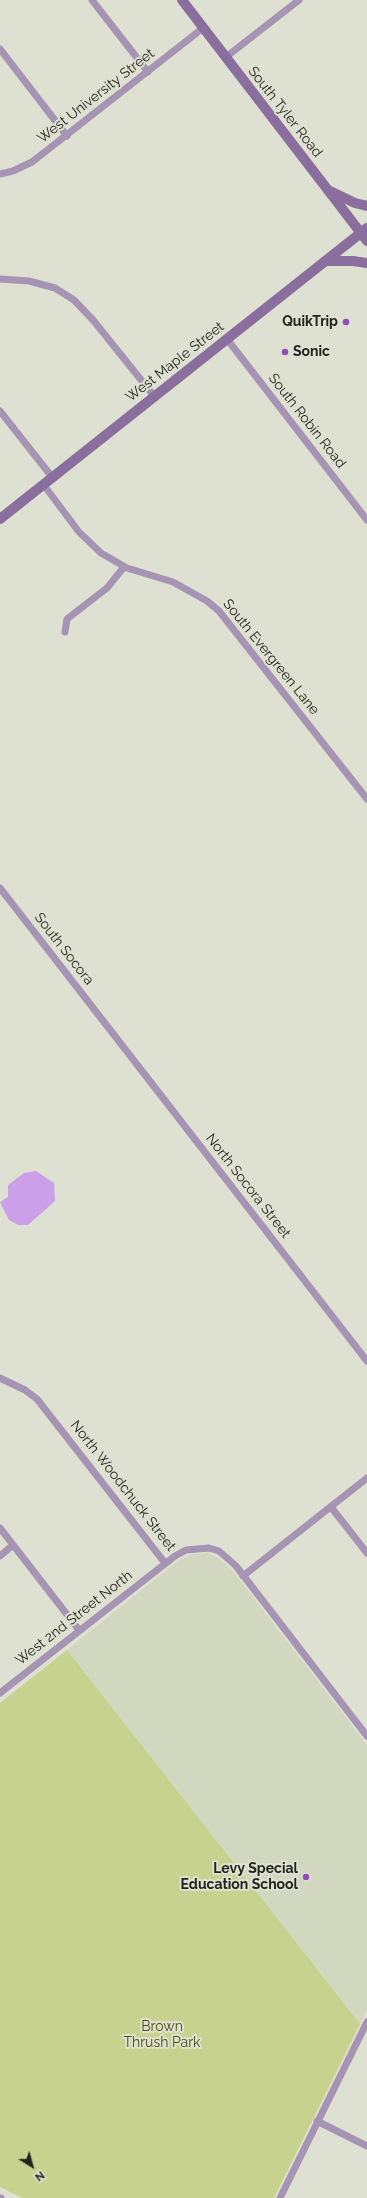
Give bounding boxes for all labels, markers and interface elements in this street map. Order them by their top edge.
street label: West University Street [34,45,158,147]
street label: South Tyler Road [244,63,326,161]
place label: QuikTrip [282,314,338,330]
marker: QuikTrip [341,317,351,327]
street label: West Maple Street [123,318,227,406]
place label: Sonic [293,344,330,360]
marker: Sonic [280,347,290,357]
street label: South Robin Road [265,370,349,472]
street label: South Evergreen Lane [219,596,323,718]
street label: South Socora [31,910,97,988]
street label: North Socora Street [202,1130,294,1242]
street label: North Woodchuck Street [67,1417,179,1555]
street label: West 2nd Street North [12,1567,136,1669]
place label: Levy Special Education School [181,1861,298,1894]
marker: Levy Special Education School [301,1872,311,1882]
park label: Brown Thrush Park [123,2019,201,2052]
north arrow [12,2146,52,2186]
text: N [32,2168,47,2184]

